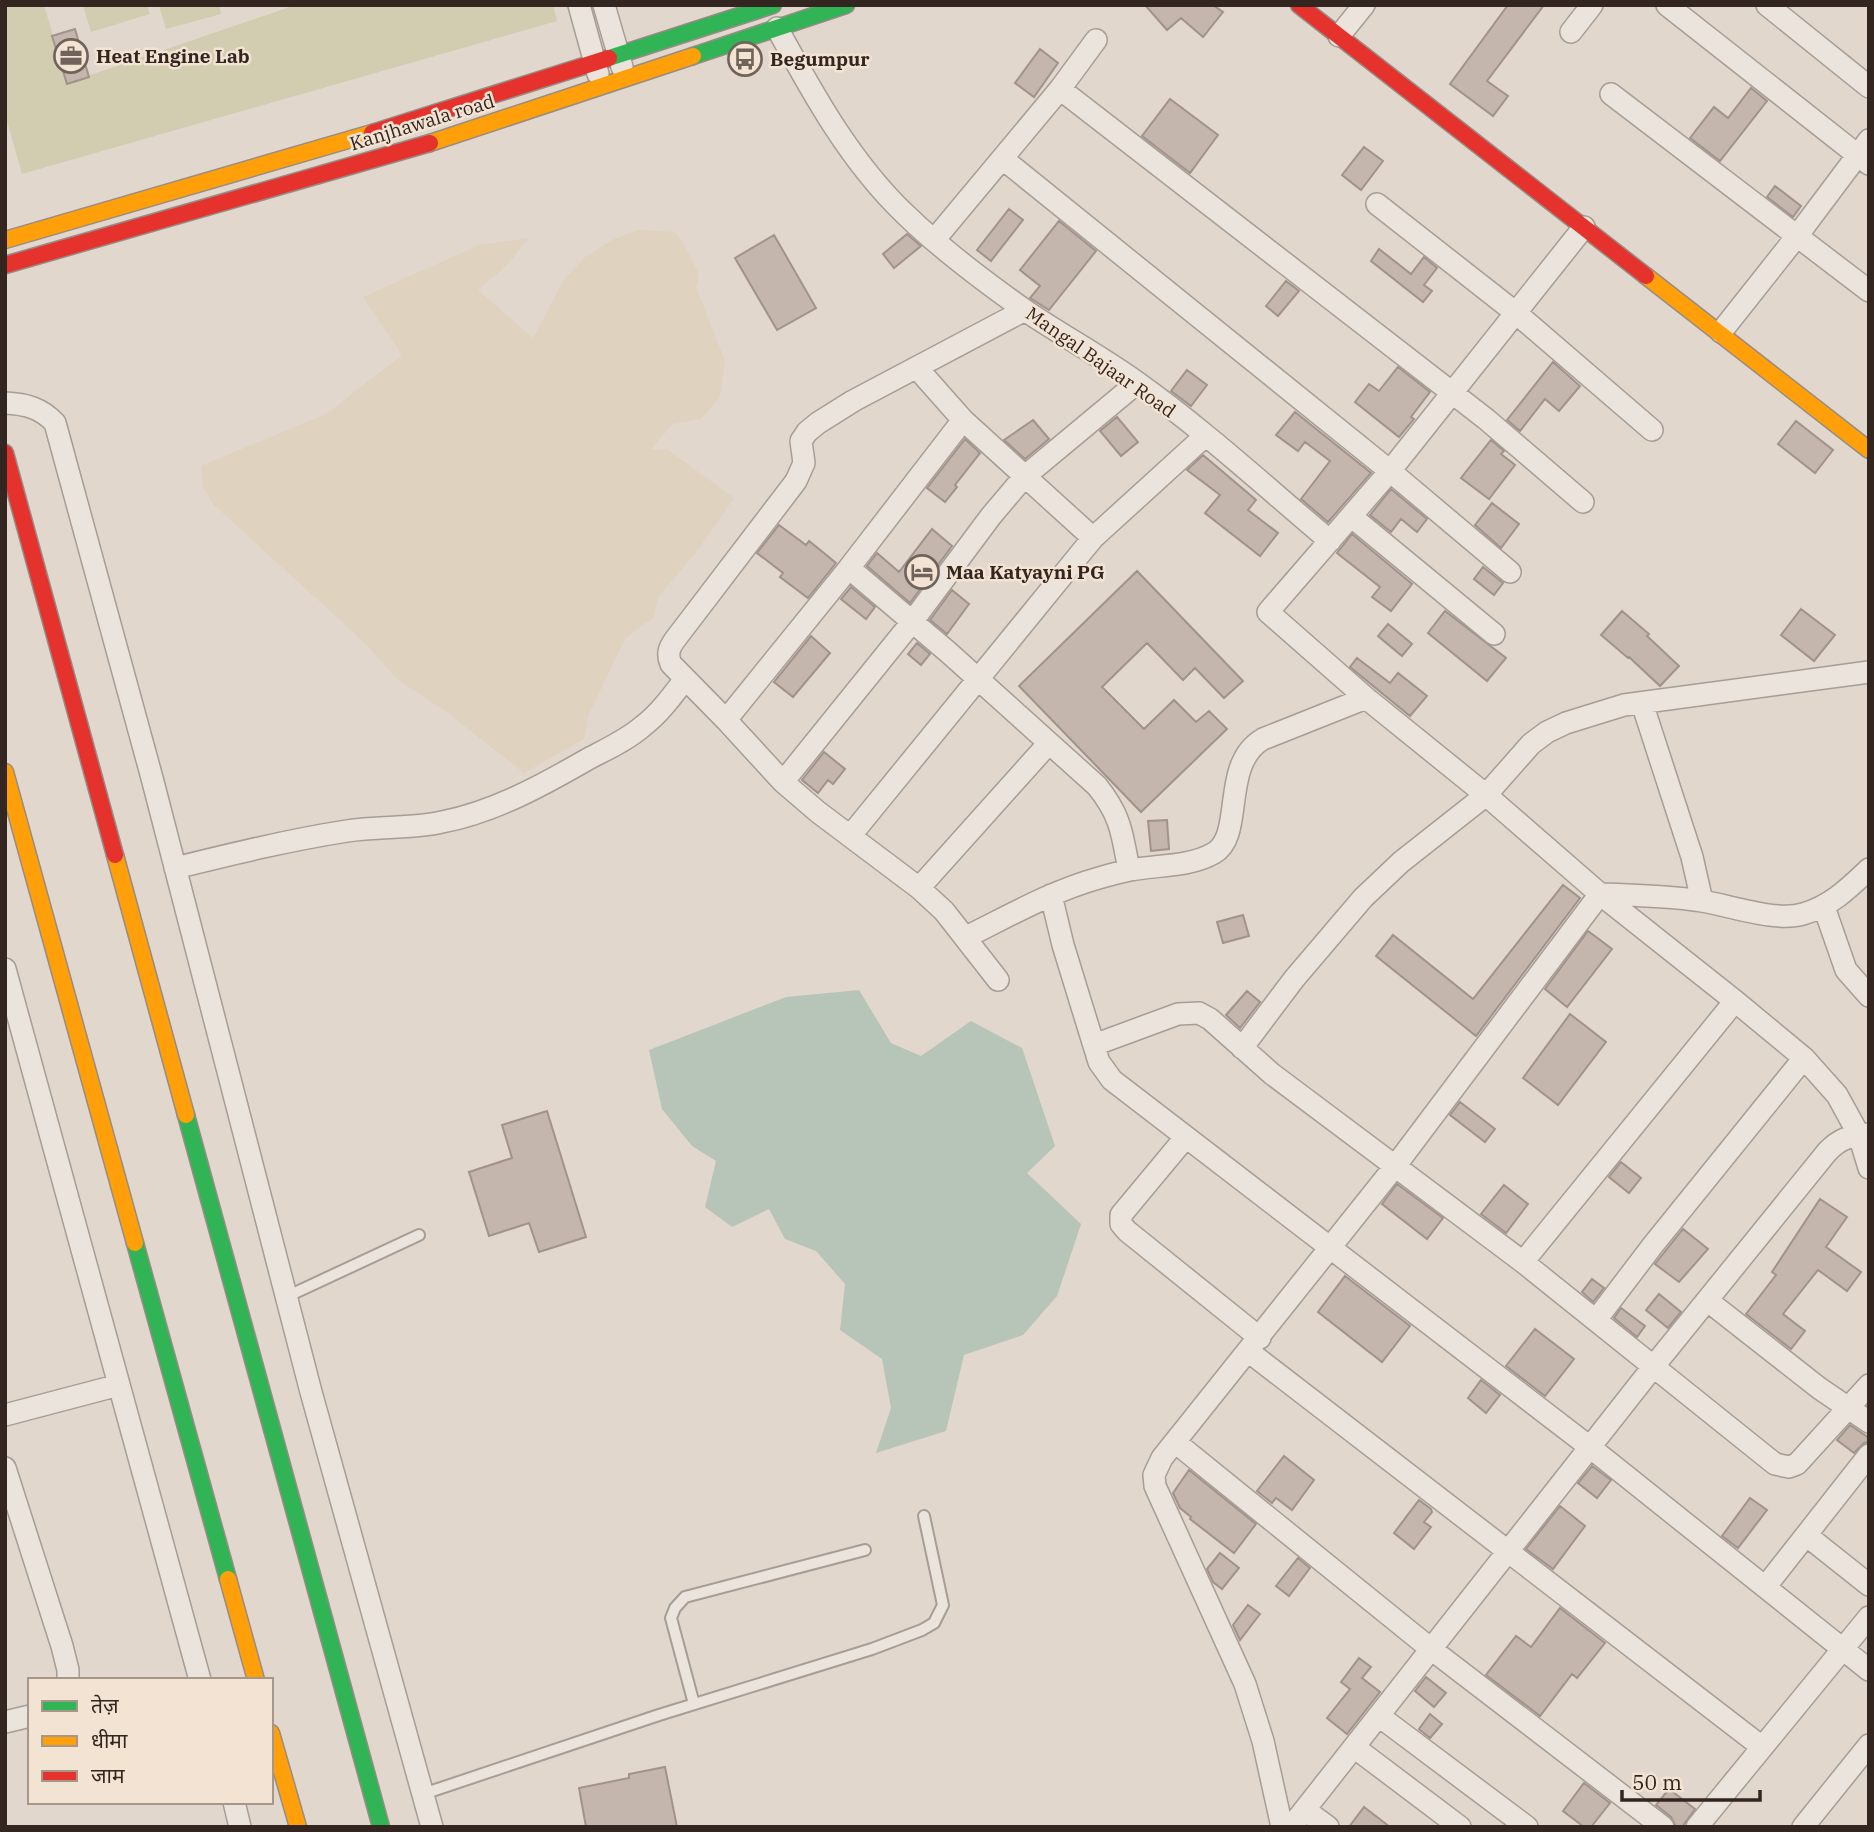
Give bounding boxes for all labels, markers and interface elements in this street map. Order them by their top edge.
office icon: Heat Engine Lab [52,37,90,75]
bus stop icon: Begumpur [726,40,764,78]
place label: Heat Engine Lab [96,44,250,68]
place label: Begumpur [770,47,870,71]
street label: Kanjhawala road [347,89,497,155]
street label: Mangal Bajaar Road [1021,301,1181,423]
hotel icon: Maa Katyayni PG [903,553,941,591]
place label: Maa Katyayni PG [946,560,1105,584]
legend [28,1678,273,1804]
text: तेज़ [91,1691,119,1719]
text: धीमा [91,1726,128,1754]
scale bar [1622,1758,1760,1802]
text: जाम [91,1761,125,1789]
text: 50 m [1632,1768,1682,1796]

